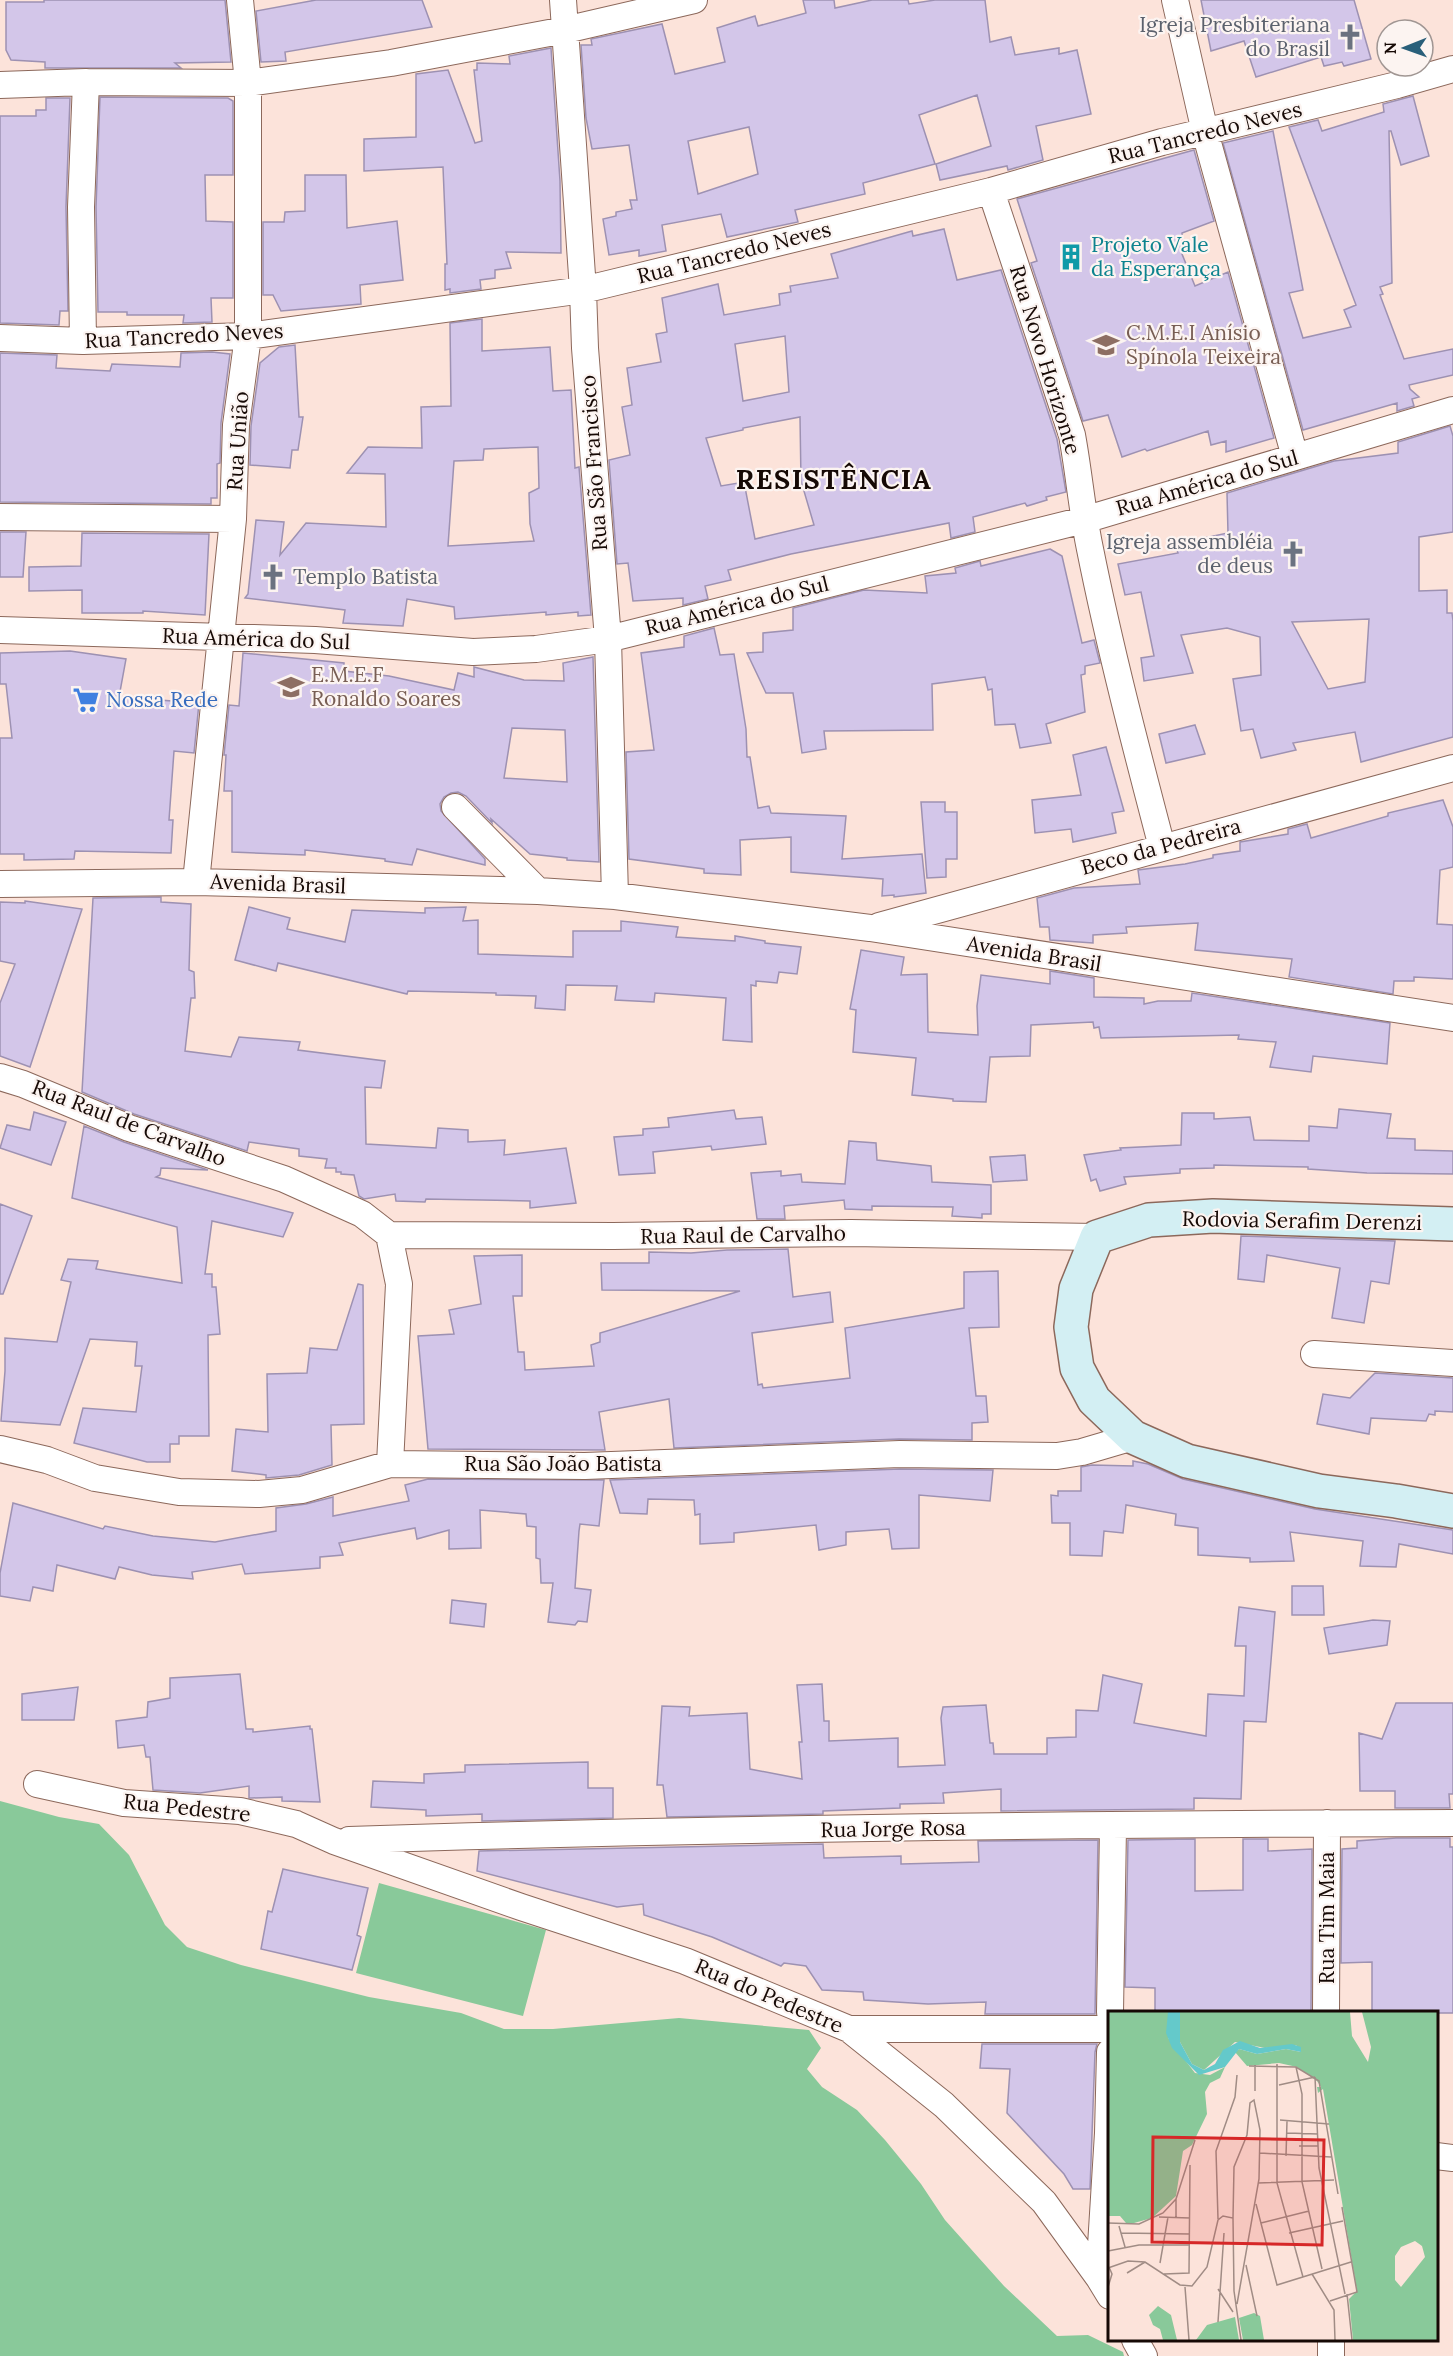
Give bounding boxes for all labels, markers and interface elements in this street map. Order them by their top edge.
place label: Igreja Presbiteriana do Brasil [1139,11,1330,62]
north arrow [1375,18,1435,78]
church icon: Igreja Presbiteriana do Brasil [1335,22,1365,52]
text: N [1380,42,1400,55]
street label: Rua Tancredo Neves [1105,95,1305,170]
street label: Rua Tancredo Neves [634,215,834,290]
place label: Projeto Vale da Esperança [1091,231,1221,282]
building icon: Projeto Vale da Esperança [1056,242,1086,272]
street label: Rua Novo Horizonte [1004,262,1087,458]
street label: Rua Tancredo Neves [84,317,284,354]
place label: C.M.E.I Anísio Spínola Teixeira [1126,319,1281,370]
school or university icon: C.M.E.I Anísio Spínola Teixeira [1091,330,1121,360]
street label: Rua São Francisco [574,374,613,552]
street label: Rua União [221,390,254,492]
street label: Rua América do Sul [1113,444,1301,521]
district label: RESISTÊNCIA [736,462,932,496]
place label: Igreja assembléia de deus [1106,528,1273,579]
church icon: Igreja assembléia de deus [1278,539,1308,569]
church icon: Templo Batista [258,562,288,592]
place label: Templo Batista [293,563,438,590]
street label: Rua América do Sul [642,570,831,641]
street label: Rua América do Sul [161,622,351,655]
place label: E.M.E.F Ronaldo Soares [311,661,461,712]
school or university icon: E.M.E.F Ronaldo Soares [276,672,306,702]
supermarket icon: Nossa Rede [71,685,101,715]
place label: Nossa Rede [106,686,218,713]
street label: Beco da Pedreira [1078,812,1244,881]
street label: Avenida Brasil [208,868,347,899]
street label: Avenida Brasil [964,929,1103,977]
street label: Rua Raul de Carvalho [28,1073,230,1172]
street label: Rodovia Serafim Derenzi [1182,1205,1422,1236]
street label: Rua Raul de Carvalho [640,1219,846,1250]
street label: Rua São João Batista [464,1450,662,1477]
street label: Rua Pedestre [122,1787,252,1828]
street label: Rua Jorge Rosa [820,1814,966,1843]
street label: Rua Tim Maia [1313,1852,1340,1984]
street label: Rua do Pedestre [691,1952,847,2039]
inset map [1108,2011,1438,2341]

